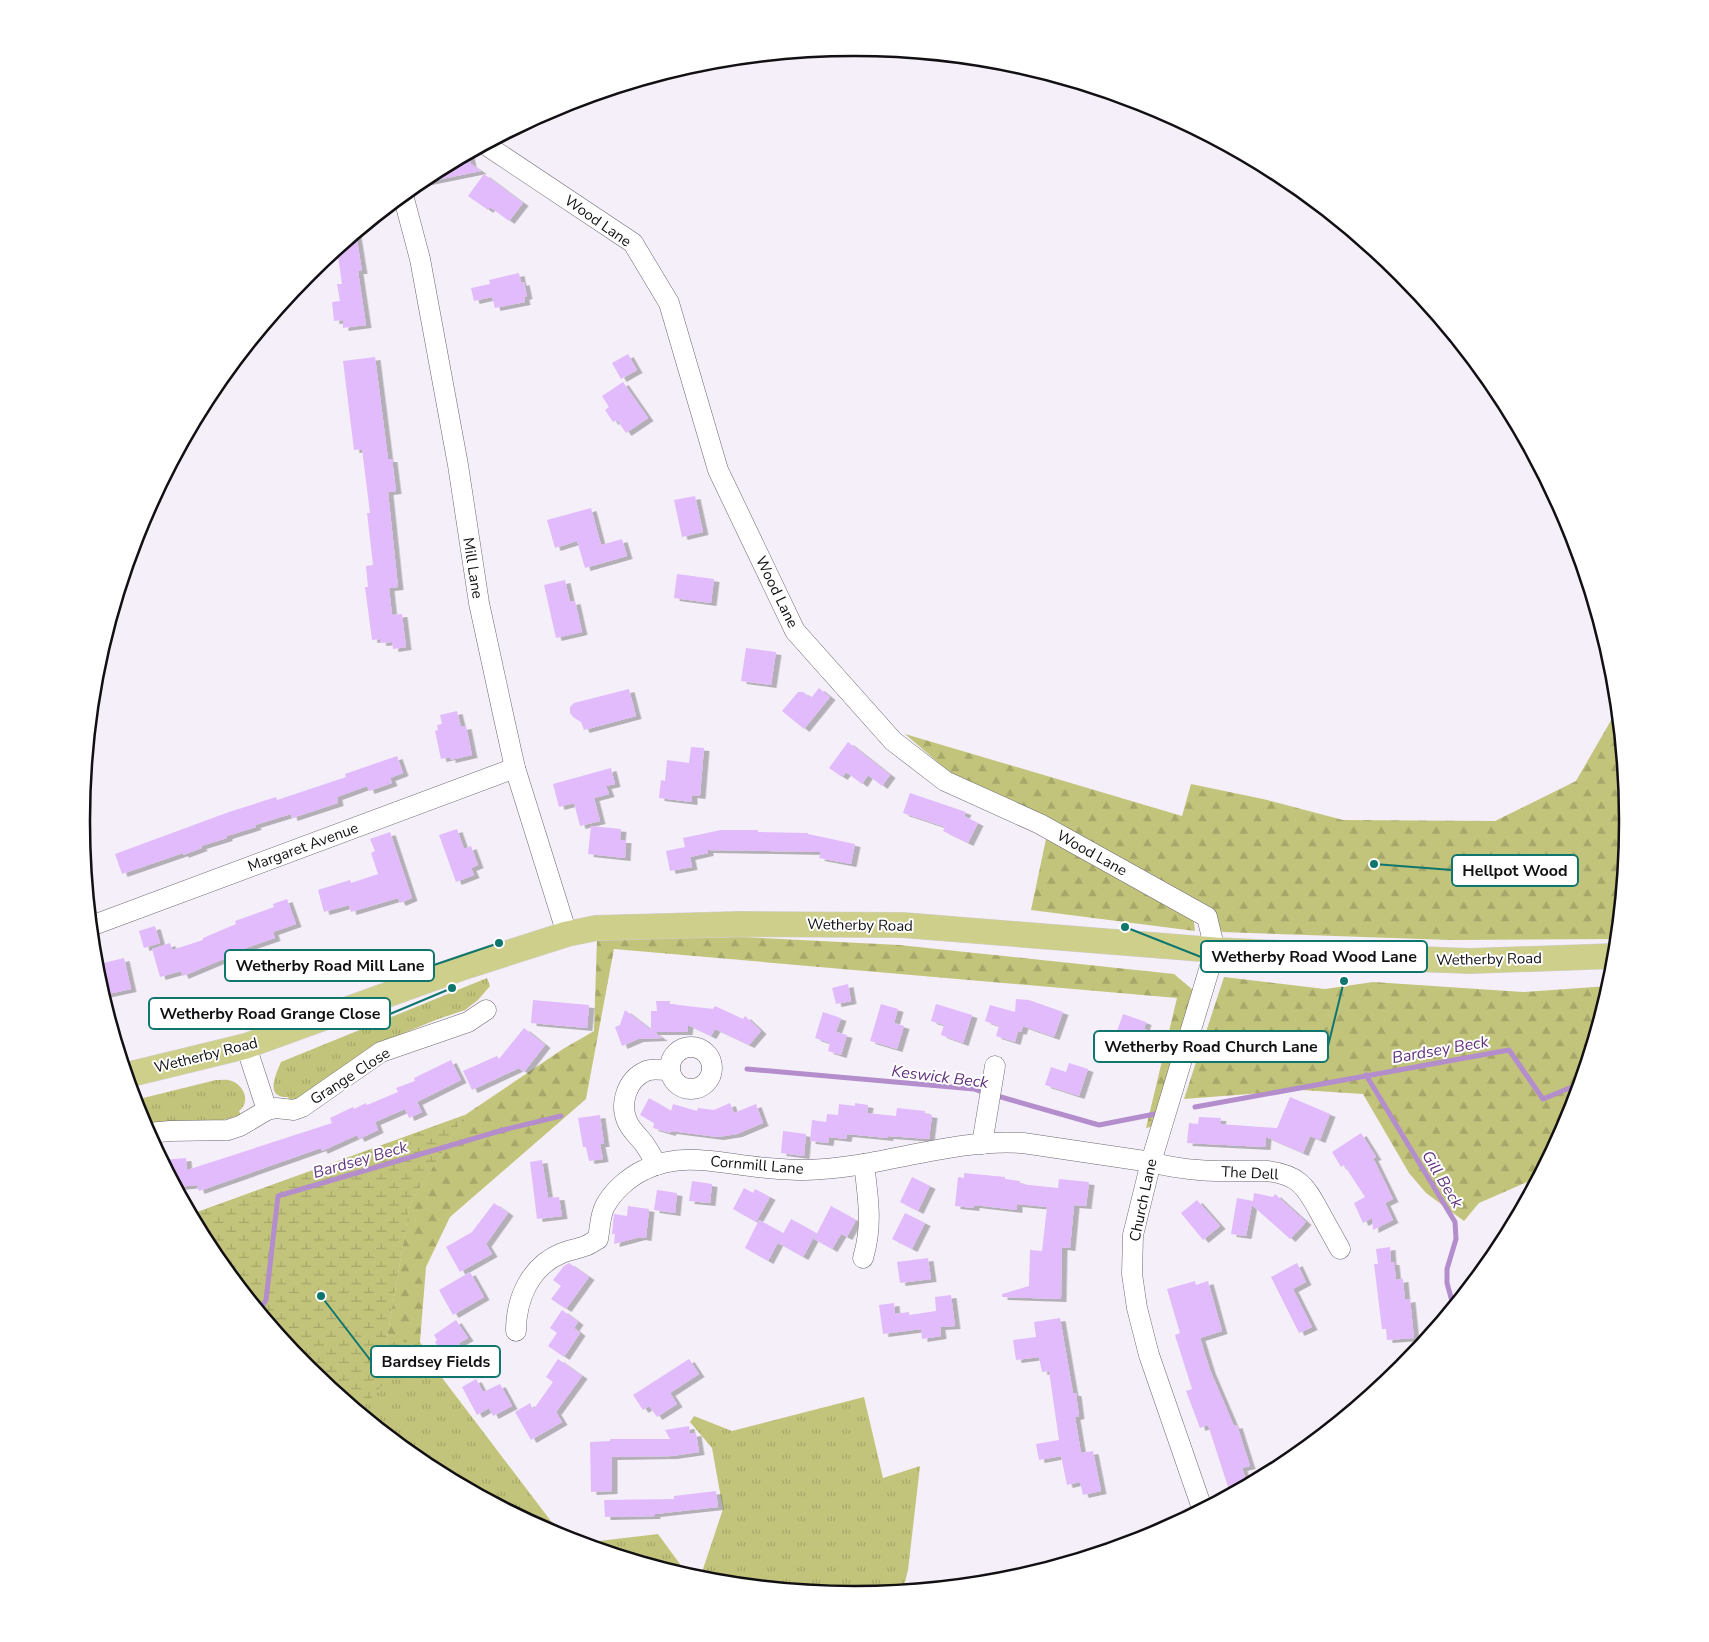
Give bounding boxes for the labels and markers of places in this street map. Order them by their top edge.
callout: Hellpot Wood [1452,855,1578,886]
callout: Wetherby Road Wood Lane [1201,941,1427,972]
callout: Wetherby Road Mill Lane [225,950,434,981]
callout: Wetherby Road Grange Close [149,998,390,1029]
callout: Wetherby Road Church Lane [1094,1031,1328,1062]
callout: Bardsey Fields [371,1346,500,1377]

